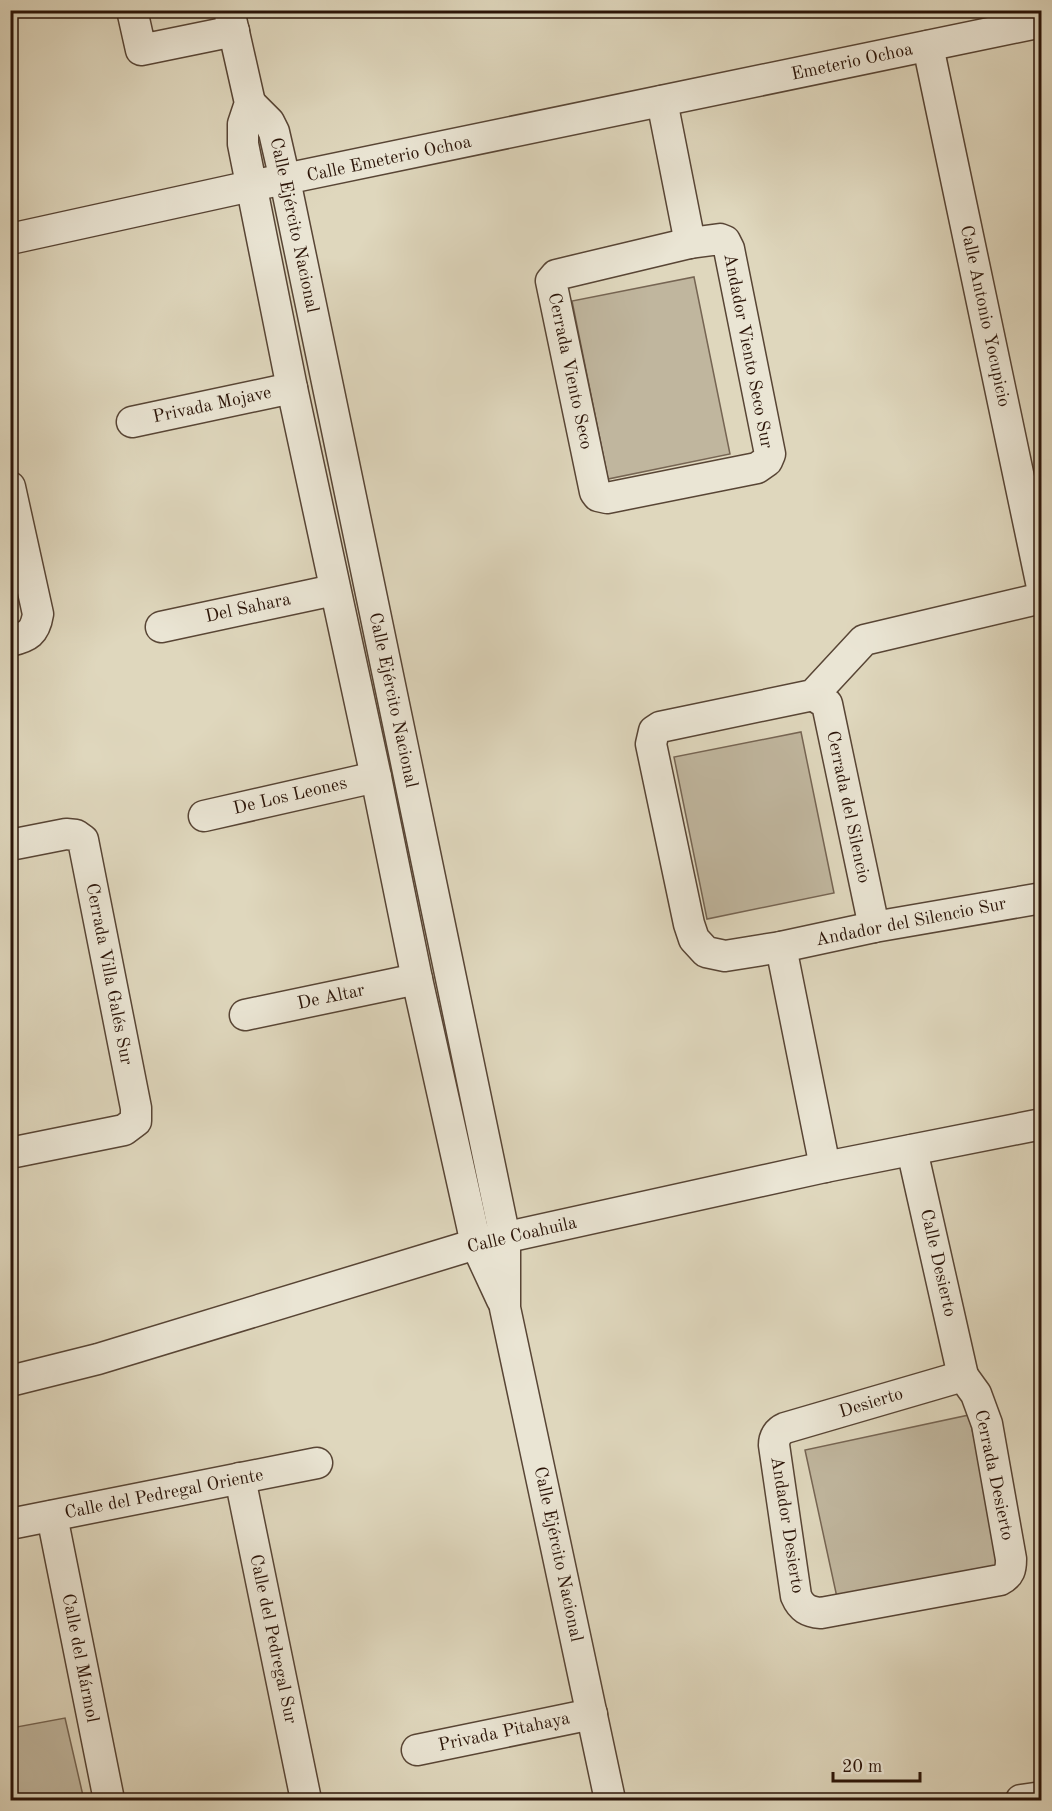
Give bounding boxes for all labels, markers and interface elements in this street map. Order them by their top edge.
street label: Emeterio Ochoa [790,40,915,84]
street label: Calle Emeterio Ochoa [305,133,473,185]
street label: Calle Ejército Nacional [267,136,321,314]
street label: Calle Antonio Yocupicio [957,224,1013,409]
street label: Andador Viento Seco Sur [720,252,776,451]
street label: Cerrada Viento Seco [545,291,595,451]
street label: Privada Mojave [151,384,273,426]
street label: Del Sahara [203,590,293,626]
street label: Calle Ejército Nacional [366,611,420,789]
street label: Cerrada del Silencio [823,729,873,885]
street label: De Los Leones [231,774,349,818]
street label: Cerrada Villa Galés Sur [83,882,136,1067]
street label: Andador del Silencio Sur [814,895,1008,949]
street label: De Altar [296,981,367,1013]
street label: Calle Desierto [917,1207,959,1319]
street label: Calle Coahuila [465,1214,579,1256]
street label: Desierto [837,1385,905,1421]
street label: Cerrada Desierto [971,1408,1017,1542]
street label: Andador Desierto [767,1455,807,1595]
street label: Calle Ejército Nacional [531,1465,585,1643]
street label: Calle del Pedregal Oriente [63,1466,265,1522]
street label: Calle del Pedregal Sur [246,1553,300,1726]
street label: Calle del Mármol [59,1592,101,1724]
street label: Privada Pitahaya [436,1709,572,1755]
scale bar [833,1745,920,1783]
text: 20 m [842,1758,882,1776]

